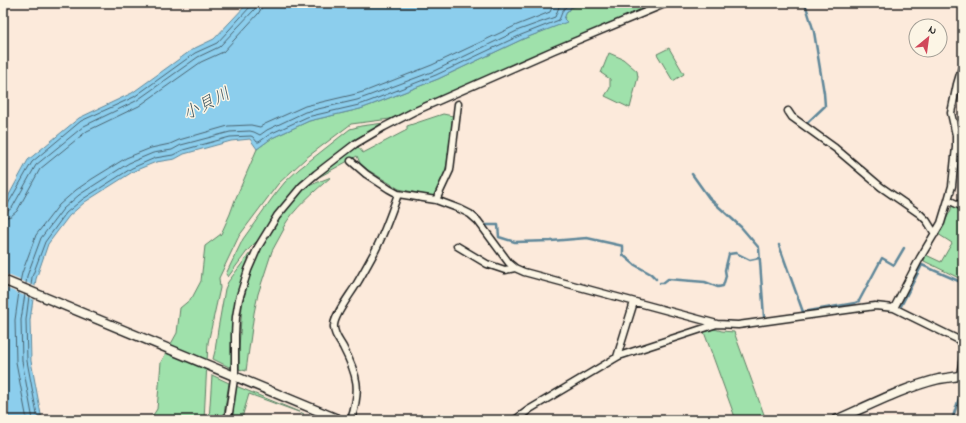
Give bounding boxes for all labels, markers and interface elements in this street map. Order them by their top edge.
north arrow [908,18,948,58]
text: N [925,21,939,39]
water label: 小貝川 [178,82,235,127]

